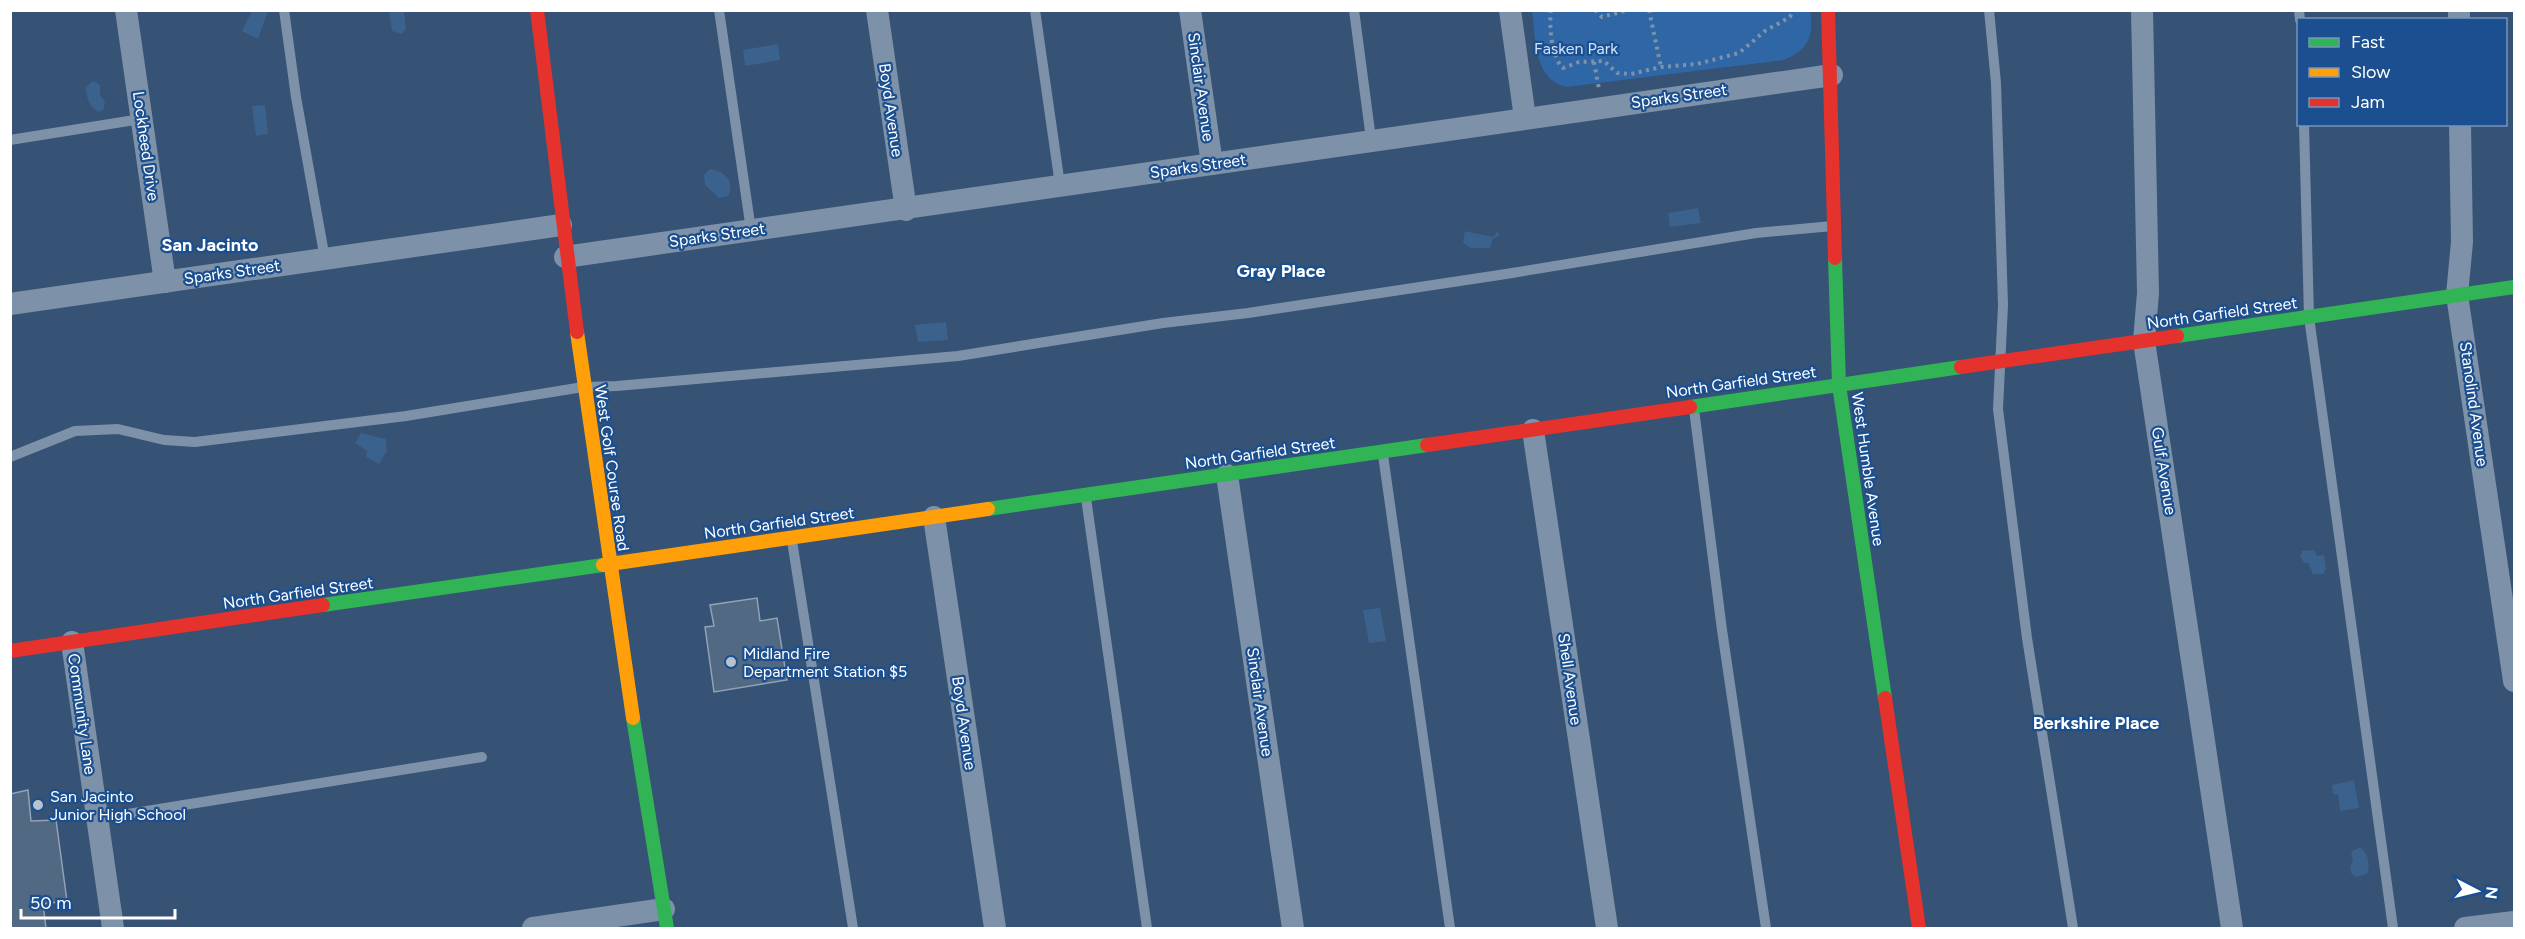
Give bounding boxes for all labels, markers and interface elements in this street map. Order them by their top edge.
legend [2297,18,2507,126]
street label: Sinclair Avenue [1184,31,1218,143]
text: Fast [2351,31,2385,53]
park label: Fasken Park [1534,39,1618,58]
text: Slow [2351,61,2390,83]
street label: Boyd Avenue [875,62,907,158]
street label: Sparks Street [1630,80,1728,112]
street label: Lockheed Drive [129,90,163,202]
text: Jam [2351,91,2385,113]
street label: Sparks Street [1149,150,1247,182]
street label: Sparks Street [668,219,766,251]
district label: San Jacinto [162,234,258,256]
street label: Sparks Street [183,256,281,288]
district label: Gray Place [1237,260,1325,282]
street label: North Garfield Street [2146,293,2298,333]
street label: Stanolind Avenue [2456,340,2492,468]
street label: North Garfield Street [1665,362,1817,402]
street label: West Golf Course Road [591,384,633,552]
street label: West Humble Avenue [1848,391,1888,547]
street label: Gulf Avenue [2148,426,2180,516]
street label: North Garfield Street [1184,433,1336,473]
street label: North Garfield Street [703,503,855,543]
street label: North Garfield Street [222,573,374,613]
street label: Shell Avenue [1554,632,1586,726]
place label: Midland Fire Department Station $5 [743,644,907,681]
street label: Sinclair Avenue [1243,646,1277,758]
street label: Community Lane [64,652,100,776]
marker: Midland Fire Department Station $5 [724,655,738,669]
street label: Boyd Avenue [948,675,980,771]
district label: Berkshire Place [2033,712,2159,734]
place label: San Jacinto Junior High School [50,787,186,824]
marker: San Jacinto Junior High School [31,798,45,812]
north arrow [2447,861,2507,921]
scale bar [21,882,176,920]
text: N [2481,885,2502,900]
text: 50 m [30,892,72,914]

